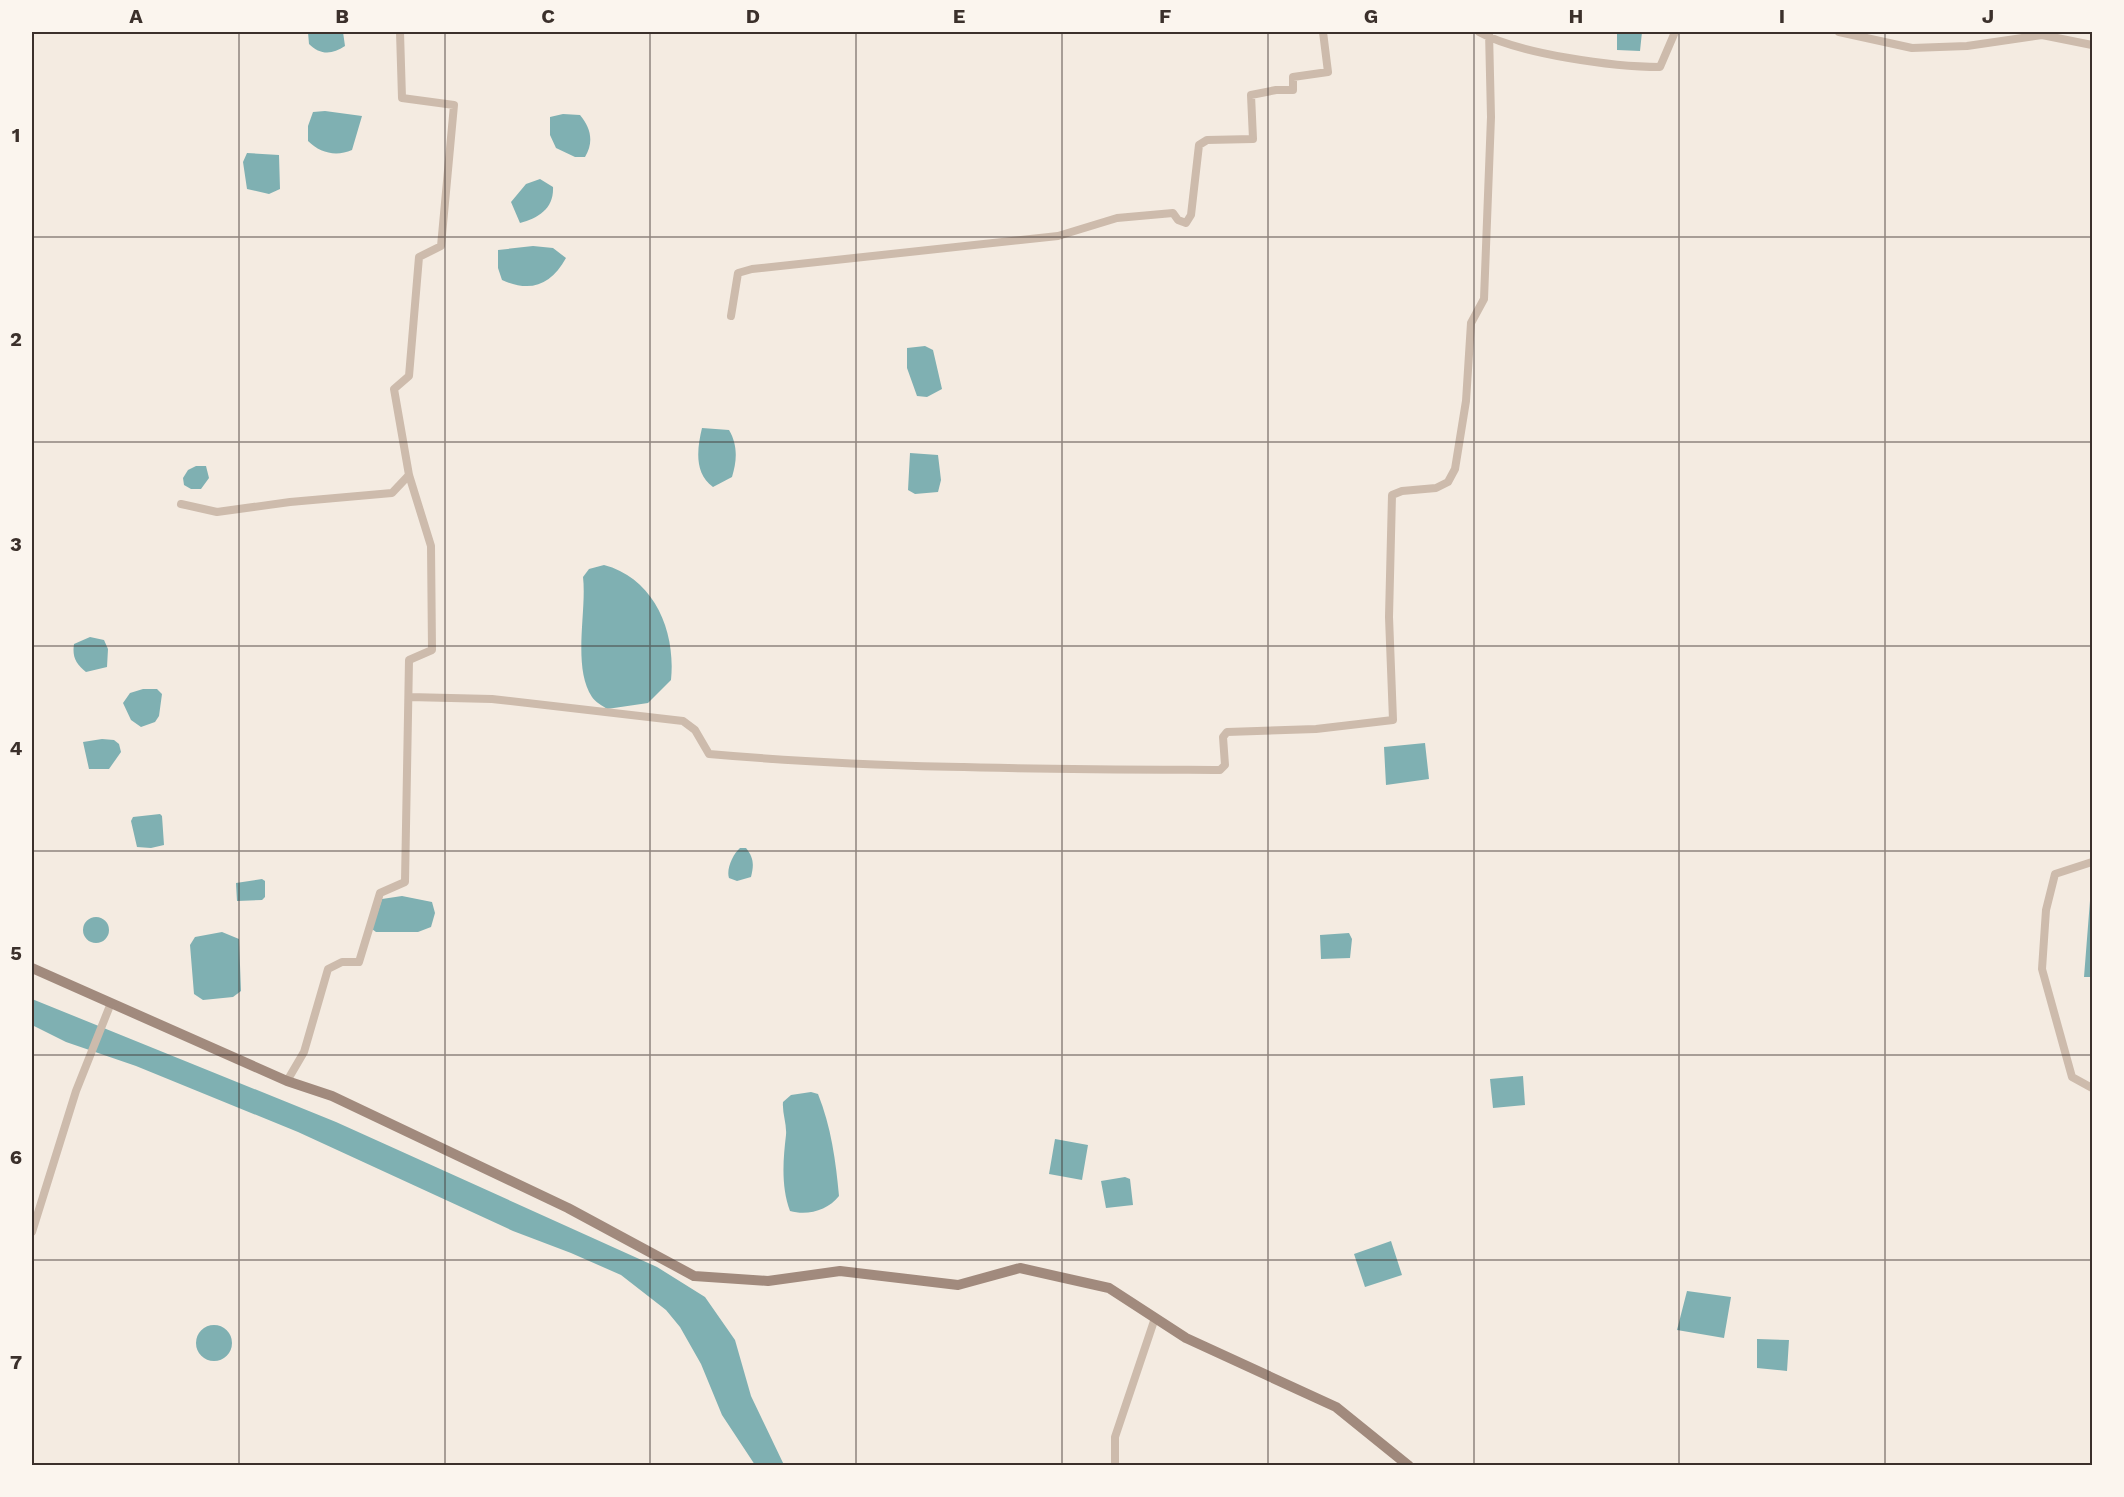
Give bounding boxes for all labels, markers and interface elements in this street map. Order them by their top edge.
text: A [129,4,143,28]
text: B [335,4,349,28]
text: C [541,4,555,28]
text: D [746,4,760,28]
text: E [953,4,965,28]
text: F [1159,4,1171,28]
text: G [1364,4,1378,28]
text: H [1569,4,1583,28]
text: I [1779,4,1785,28]
text: J [1982,4,1994,28]
text: 1 [12,123,20,147]
text: 2 [10,327,22,351]
text: 3 [10,532,22,556]
text: 4 [10,736,23,760]
text: 5 [10,941,22,965]
text: 6 [10,1145,22,1169]
text: 7 [10,1350,22,1374]

